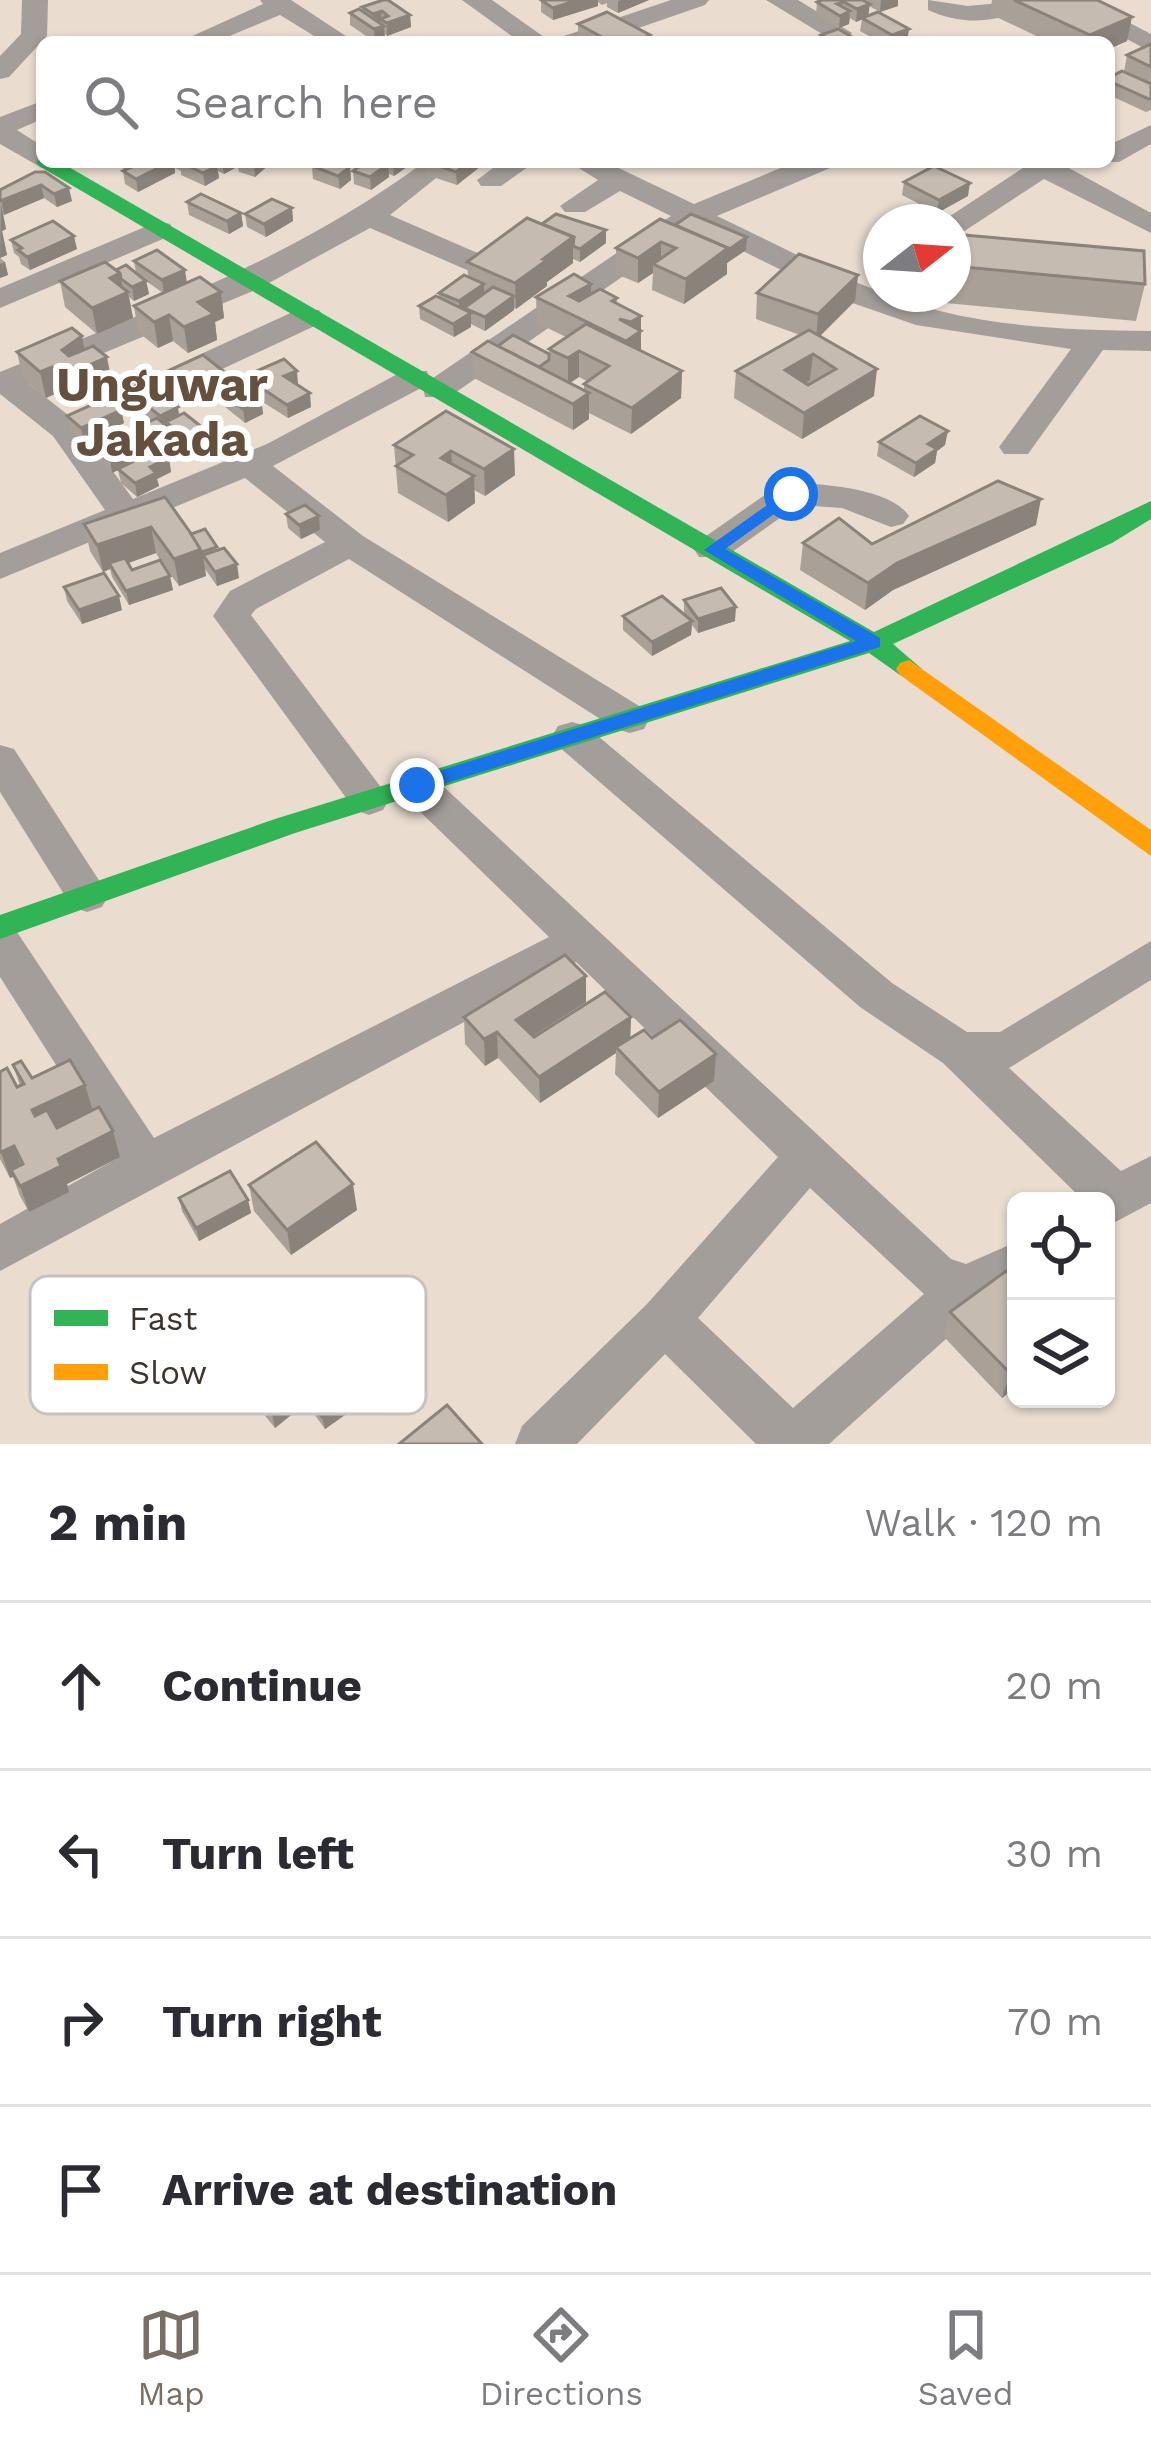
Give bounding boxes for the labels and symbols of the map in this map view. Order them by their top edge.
north arrow [863,204,971,312]
district label: Unguwar Jakada [56,356,268,468]
route start [764,467,818,521]
route end [390,758,444,812]
legend [30,1276,426,1414]
text: Fast [129,1299,198,1338]
text: Slow [129,1353,207,1392]

